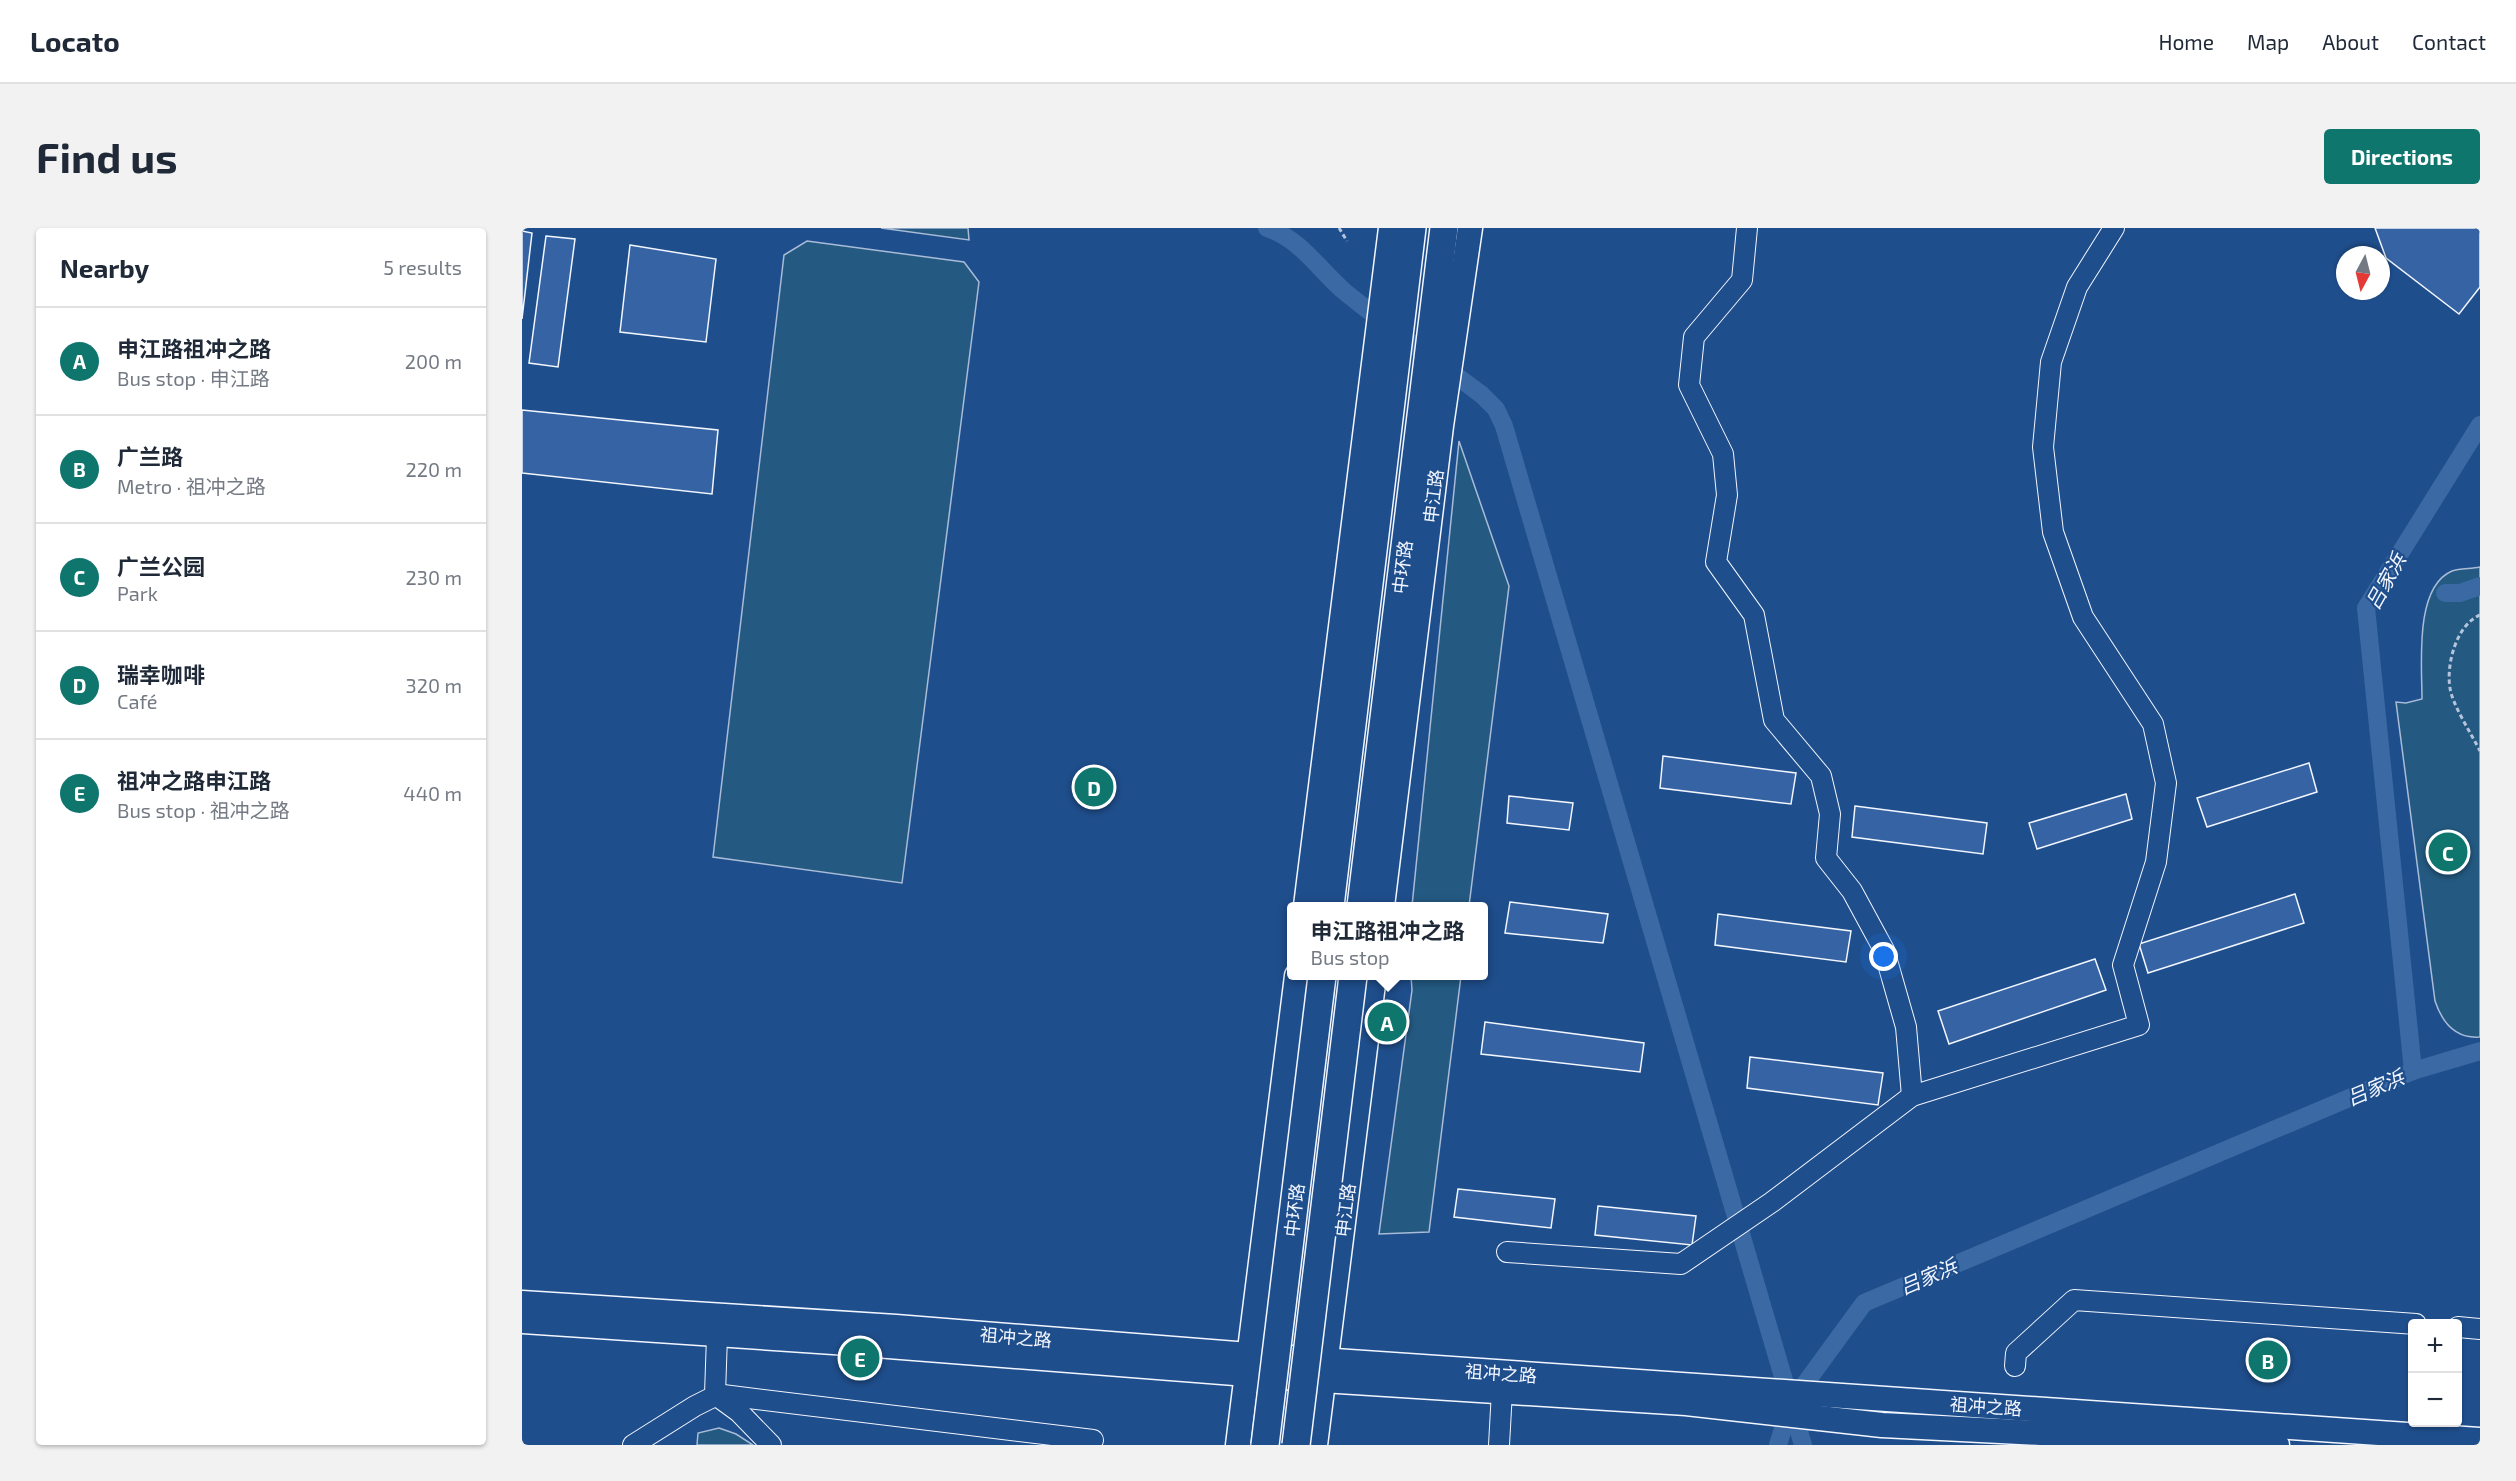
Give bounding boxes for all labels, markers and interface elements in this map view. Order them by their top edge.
text: Locato [30,24,120,58]
text: Home [2158,29,2214,54]
text: Map [2247,29,2289,54]
text: About [2322,29,2379,54]
text: Contact [2412,29,2486,54]
button: Directions [2324,129,2480,184]
text: Find us [36,131,178,181]
north arrow [2336,246,2390,300]
text: Nearby [60,252,149,283]
text: 5 results [383,255,462,279]
text: 申江路祖冲之路 [117,335,271,361]
text: A [73,349,86,373]
text: 200 m [405,349,462,373]
text: Bus stop · 申江路 [117,366,270,390]
text: 广兰路 [117,443,183,469]
text: B [73,457,86,481]
text: 220 m [405,457,462,481]
street label: 申江路 [1419,468,1447,524]
text: Metro · 祖冲之路 [117,474,266,498]
street label: 中环路 [1388,539,1416,595]
water label: 吕家浜 [2360,547,2411,613]
text: 广兰公园 [117,553,205,579]
text: C [74,565,85,589]
text: 230 m [406,565,462,589]
text: Park [117,581,158,605]
text: 瑞幸咖啡 [117,661,205,687]
text: D [73,673,86,697]
text: 320 m [406,673,462,697]
text: Café [117,689,158,713]
pin: D [1074,764,1114,810]
text: 祖冲之路申江路 [117,767,271,793]
text: E [74,781,85,805]
text: 440 m [403,781,462,805]
text: Bus stop · 祖冲之路 [117,798,290,822]
pin: C [2428,830,2468,874]
popup [1287,902,1488,980]
text: 申江路祖冲之路 [1310,917,1465,943]
your location [1869,942,1898,971]
text: Bus stop [1310,945,1390,969]
pin: A [1368,1000,1406,1044]
water label: 吕家浜 [2343,1063,2409,1110]
street label: 中环路 [1280,1182,1308,1238]
street label: 申江路 [1331,1182,1359,1238]
water label: 吕家浜 [1896,1252,1962,1299]
map controls [2408,1319,2462,1427]
button: + [2408,1319,2462,1373]
street label: 祖冲之路 [979,1323,1053,1351]
pin: E [840,1336,880,1380]
pin: B [2248,1338,2288,1382]
street label: 祖冲之路 [1464,1360,1538,1386]
button: − [2408,1373,2462,1427]
street label: 祖冲之路 [1949,1393,2023,1419]

